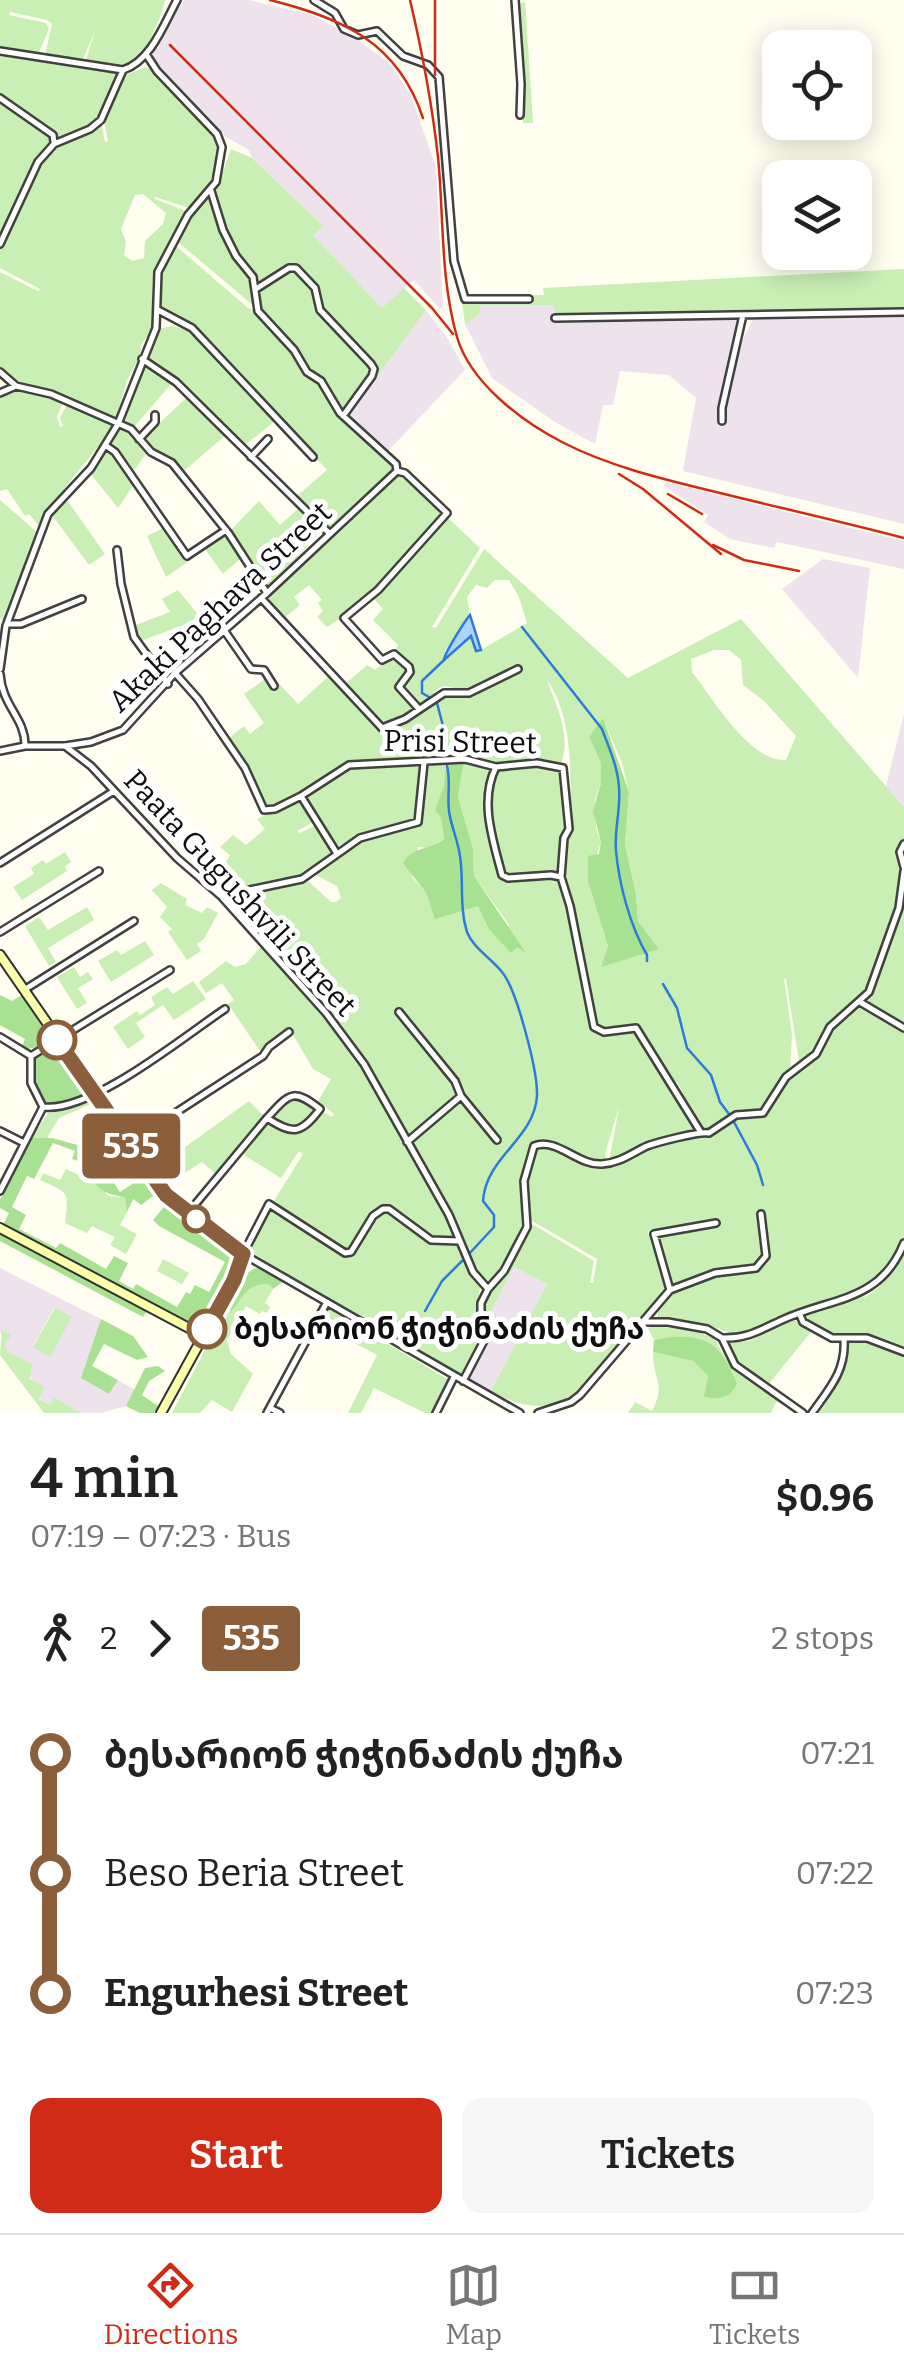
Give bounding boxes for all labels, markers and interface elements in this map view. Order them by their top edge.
map controls [762,30,872,270]
button: locate [762,30,872,140]
button: layers [762,160,872,270]
street label: Akaki Paghava Street [101,494,339,720]
street label: Prisi Street [383,723,537,761]
street label: Paata Gugushvili Street [116,762,364,1024]
unlabelled marker [38,1021,76,1059]
line badge: 535 [74,1114,188,1178]
text: 535 [102,1125,160,1167]
unlabelled marker [183,1206,209,1232]
marker: ბესარიონ ჭიჭინაძის ქუჩა [188,1310,226,1348]
place label: ბესარიონ ჭიჭინაძის ქუჩა [234,1311,644,1347]
text: 4 min [30,1446,178,1512]
text: $0.96 [776,1475,874,1521]
text: 07:19 – 07:23 · Bus [30,1517,291,1555]
icon: walk [30,1611,85,1666]
icon: forward [132,1611,187,1666]
text: 535 [222,1617,280,1659]
text: 2 [100,1619,117,1657]
text: 2 stops [771,1619,874,1657]
text: ბესარიონ ჭიჭინაძის ქუჩა [104,1732,624,1778]
text: 07:21 [800,1734,874,1772]
text: Beso Beria Street [104,1850,404,1896]
text: 07:22 [796,1854,874,1892]
text: Engurhesi Street [104,1970,408,2016]
text: 07:23 [795,1974,874,2012]
button: Start [30,2098,442,2213]
button: Tickets [462,2098,874,2213]
tab: Directions [104,2258,238,2351]
tab: Map [445,2258,502,2351]
tab: Tickets [709,2258,800,2351]

